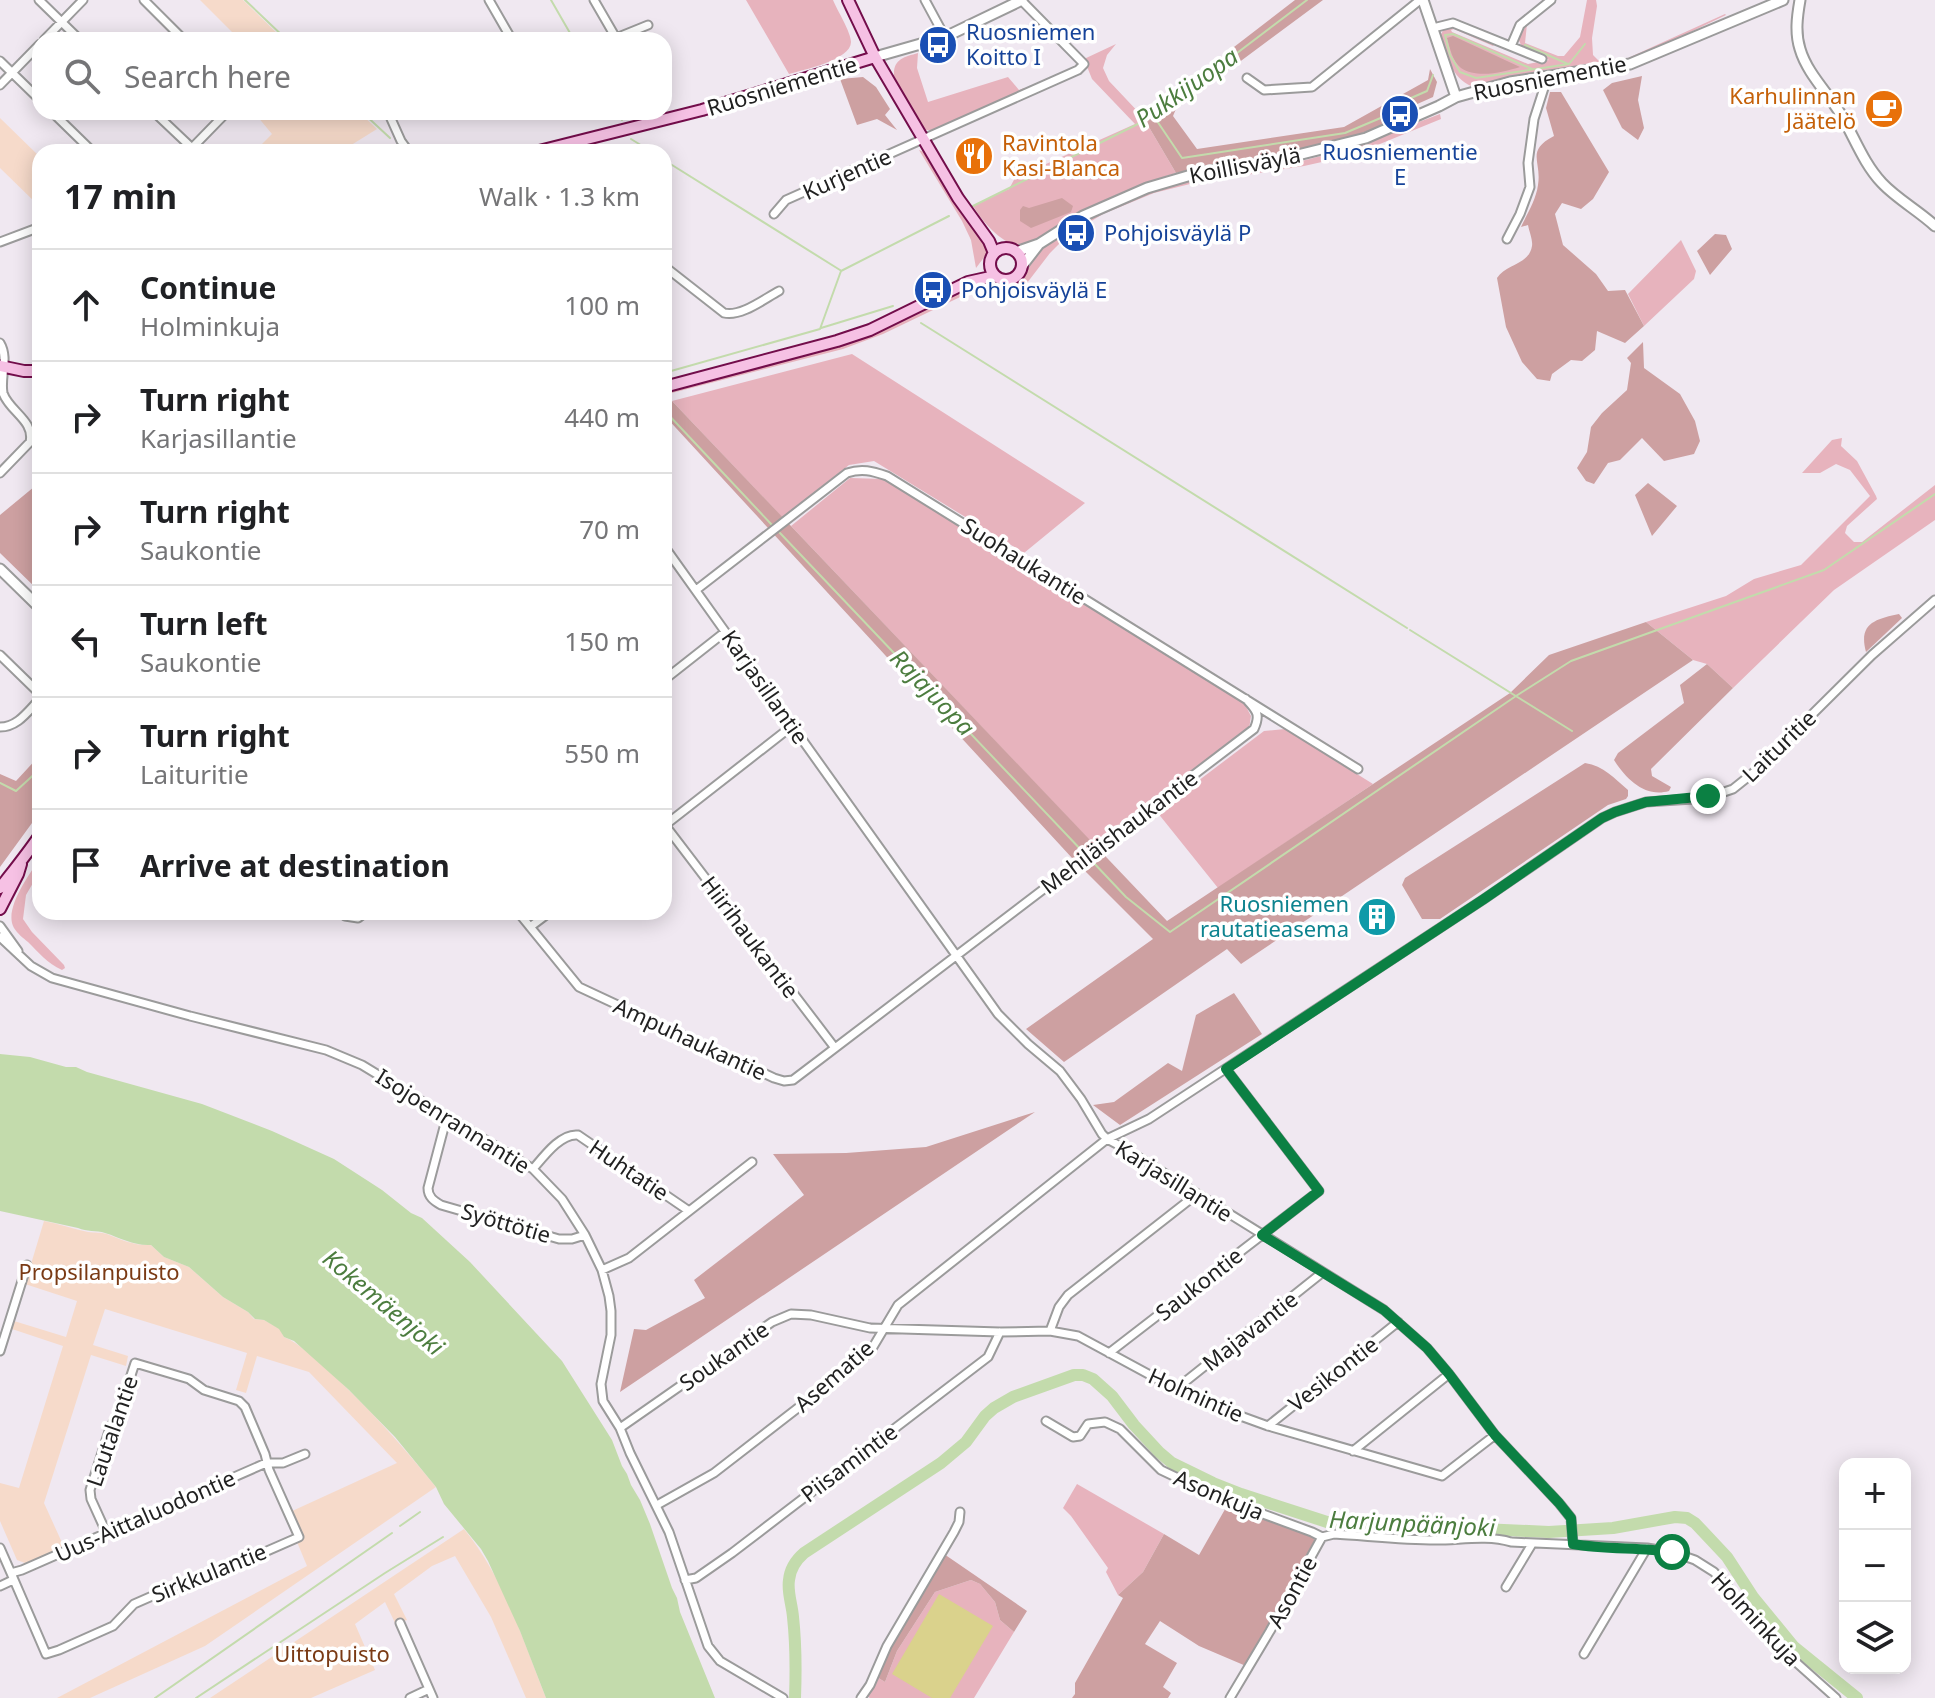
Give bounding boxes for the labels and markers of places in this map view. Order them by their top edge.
place label: Ruosniemen Koitto I [966,16,1095,71]
bus stop icon: Ruosniemen Koitto I [917,24,959,66]
place label: Karhulinnan Jäätelö [1729,80,1856,135]
cafe icon: Karhulinnan Jäätelö [1863,88,1905,130]
bus stop icon: Ruosniementie E [1379,93,1421,135]
place label: Ravintola Kasi-Blanca [1002,127,1120,182]
restaurant icon: Ravintola Kasi-Blanca [953,135,995,177]
place label: Ruosniementie E [1322,136,1478,191]
bus stop icon: Pohjoisväylä P [1055,212,1097,254]
place label: Pohjoisväylä P [1104,217,1251,247]
bus stop icon: Pohjoisväylä E [912,269,954,311]
place label: Pohjoisväylä E [961,274,1107,304]
place label: Ruosniemen rautatieasema [1200,888,1349,943]
building icon: Ruosniemen rautatieasema [1356,896,1398,938]

